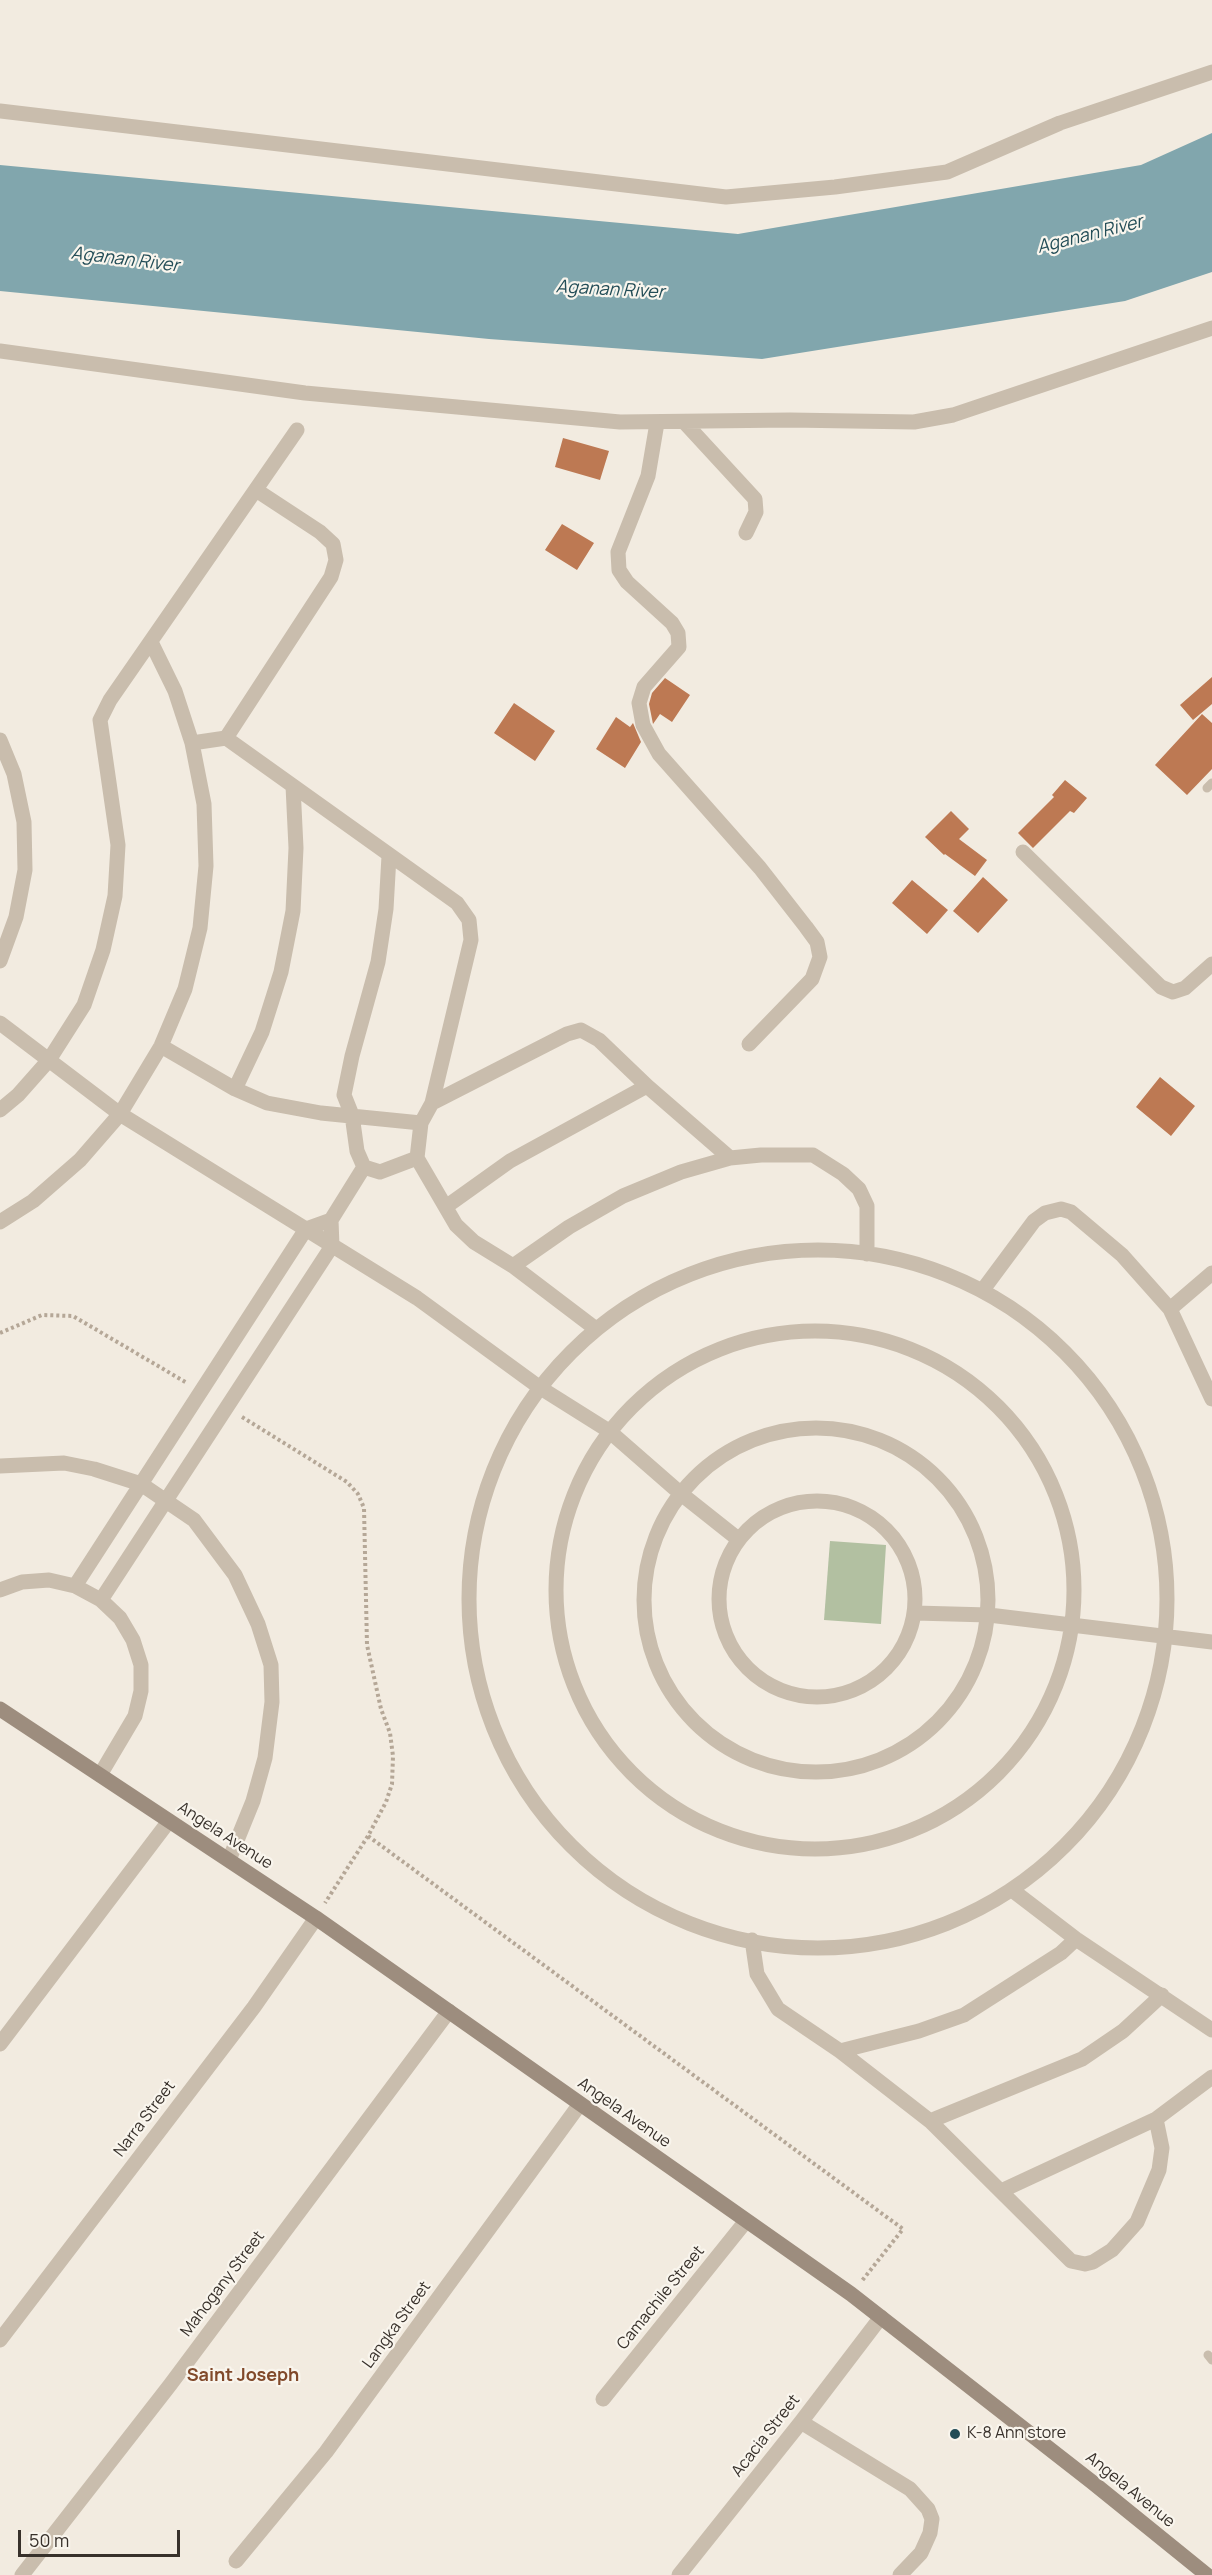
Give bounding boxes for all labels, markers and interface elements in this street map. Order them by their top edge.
water label: Aganan River [1035,211,1145,259]
water label: Aganan River [70,243,180,277]
water label: Aganan River [555,276,665,304]
street label: Angela Avenue [174,1798,276,1874]
street label: Angela Avenue [574,2074,674,2152]
street label: Narra Street [110,2077,180,2161]
street label: Mahogany Street [177,2227,269,2341]
street label: Camachile Street [613,2242,709,2354]
street label: Langka Street [359,2278,435,2372]
district label: Saint Joseph [187,2365,299,2387]
street label: Acacia Street [728,2391,804,2481]
place label: K-8 Ann store [967,2424,1066,2444]
marker: K-8 Ann store [948,2427,962,2441]
street label: Angela Avenue [1082,2448,1178,2532]
scale bar [21,2518,183,2556]
text: 50 m [29,2528,69,2552]

